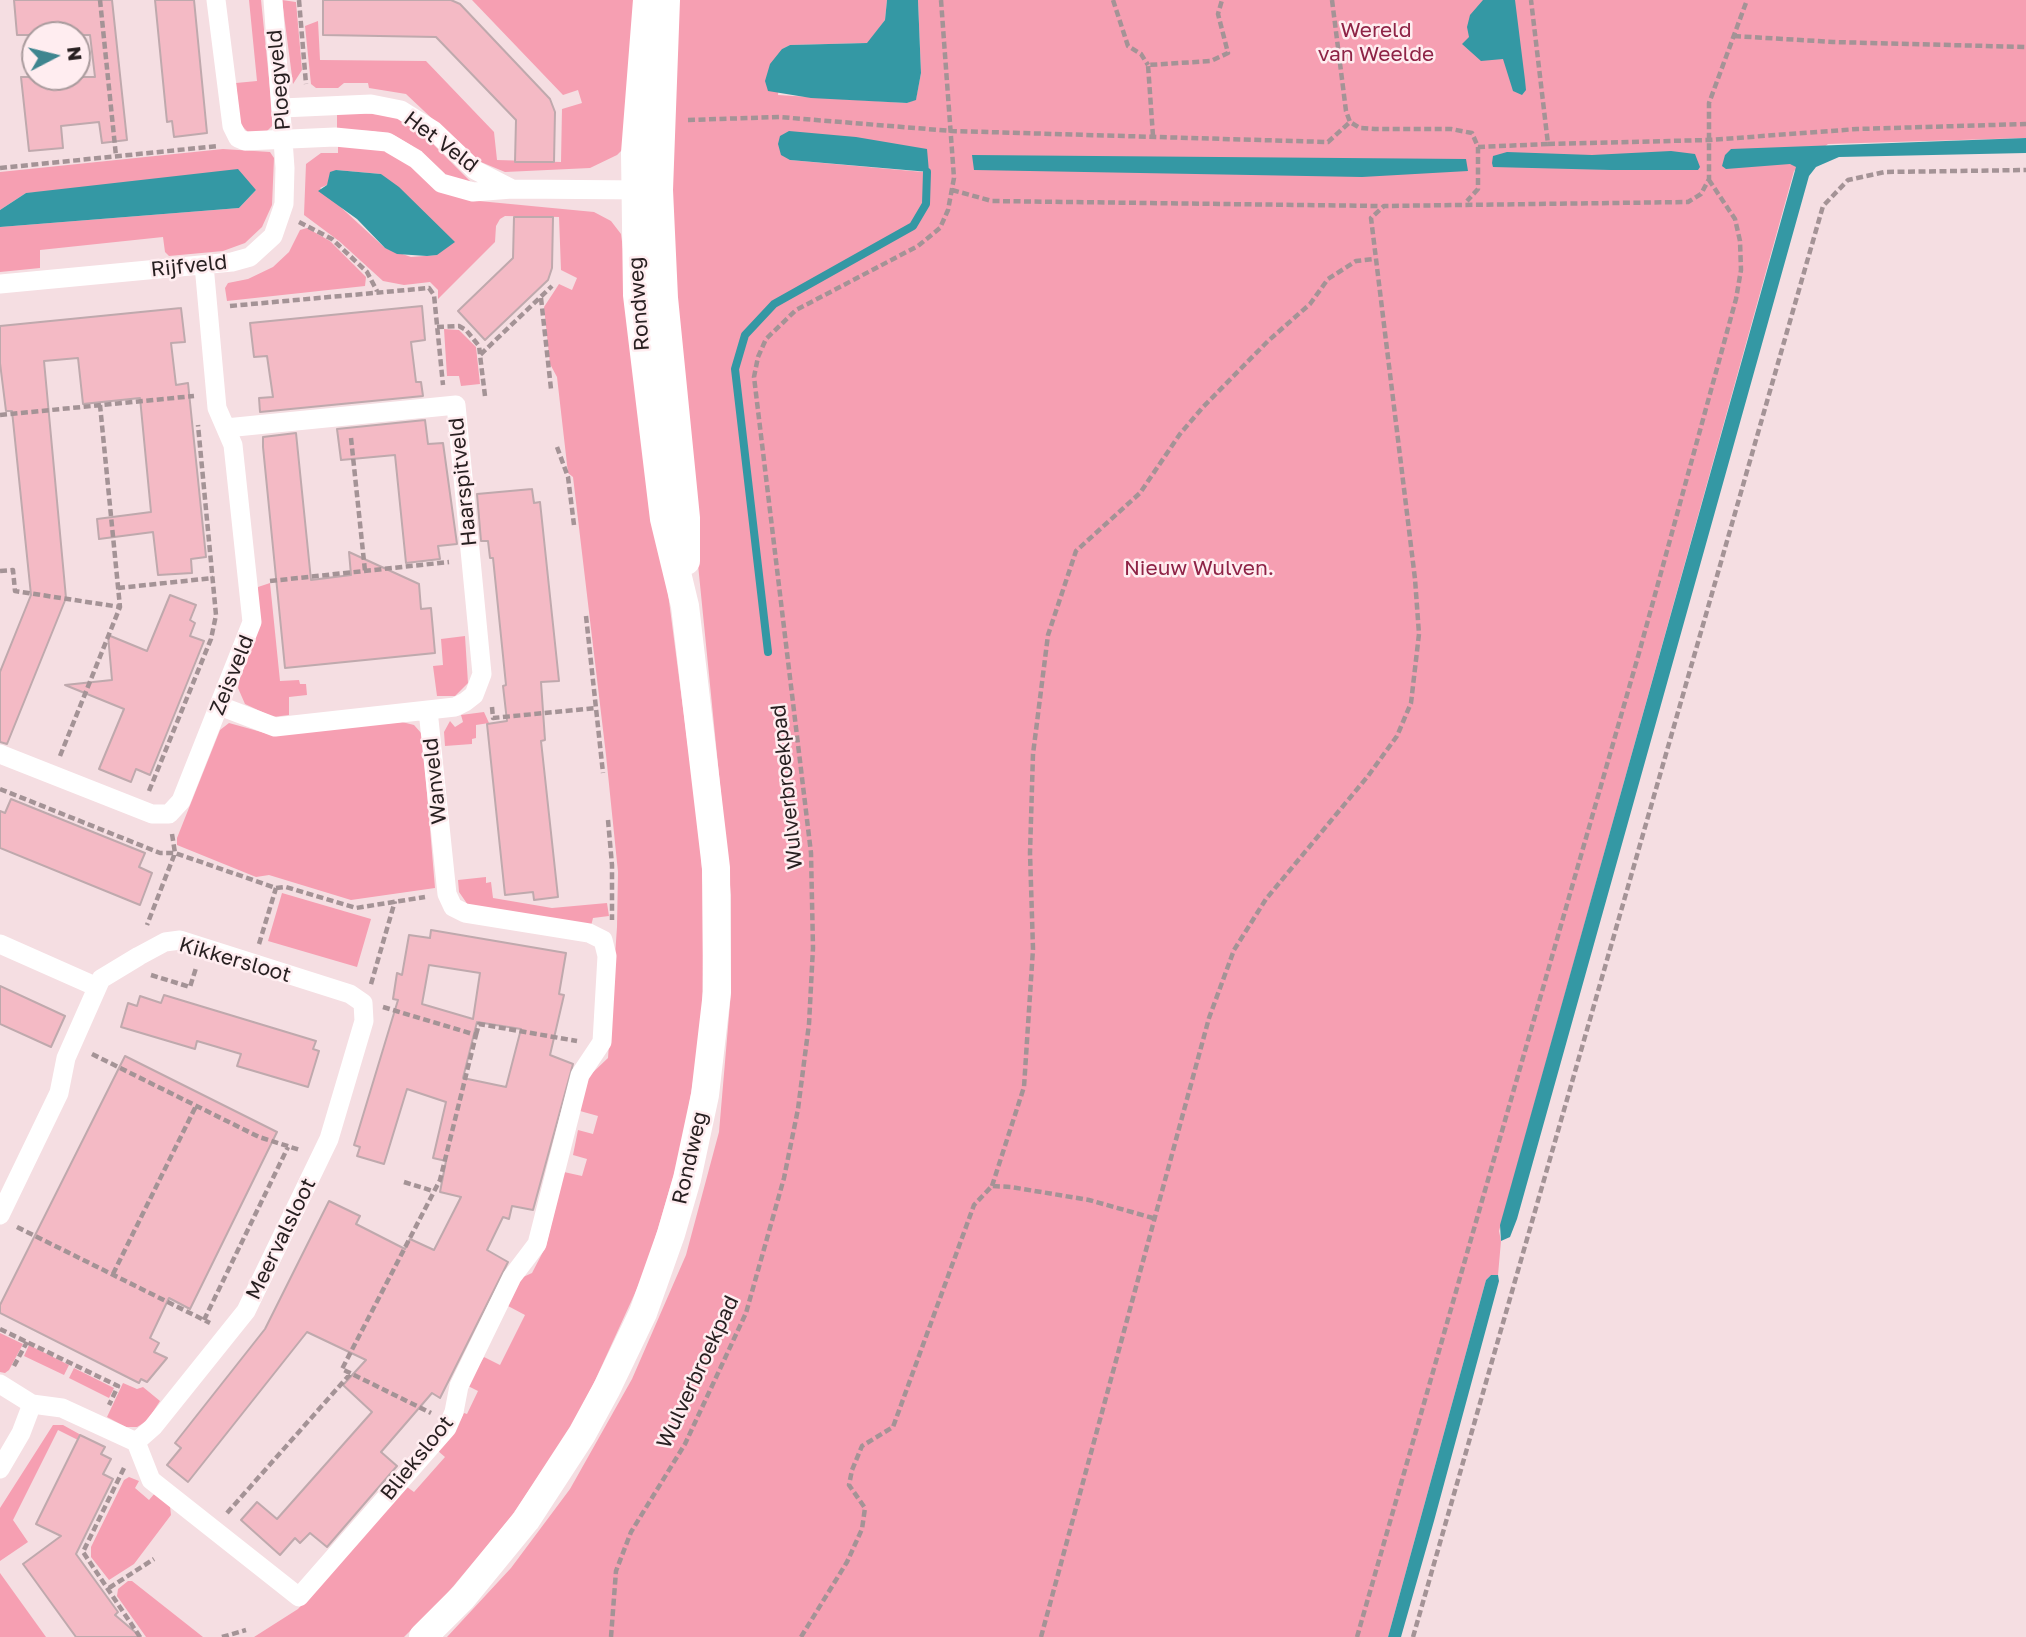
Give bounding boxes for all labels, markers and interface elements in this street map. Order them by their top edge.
park label: Wereld van Weelde [1318,17,1434,67]
north arrow [21,21,91,91]
street label: Ploegveld [262,29,296,131]
text: N [63,45,88,62]
street label: Het Veld [399,106,483,178]
street label: Rijfveld [150,249,228,283]
street label: Rondweg [623,256,655,352]
street label: Haarspitveld [444,416,482,548]
park label: Nieuw Wulven. [1124,555,1274,581]
street label: Zeisveld [205,631,259,719]
street label: Wulverbroekpad [766,703,808,871]
street label: Wanveld [418,737,452,825]
street label: Kikkersloot [176,932,294,988]
street label: Rondweg [667,1109,713,1207]
street label: Meervalsloot [241,1174,321,1304]
street label: Wulverbroekpad [652,1292,744,1452]
street label: Blieksloot [375,1411,459,1505]

